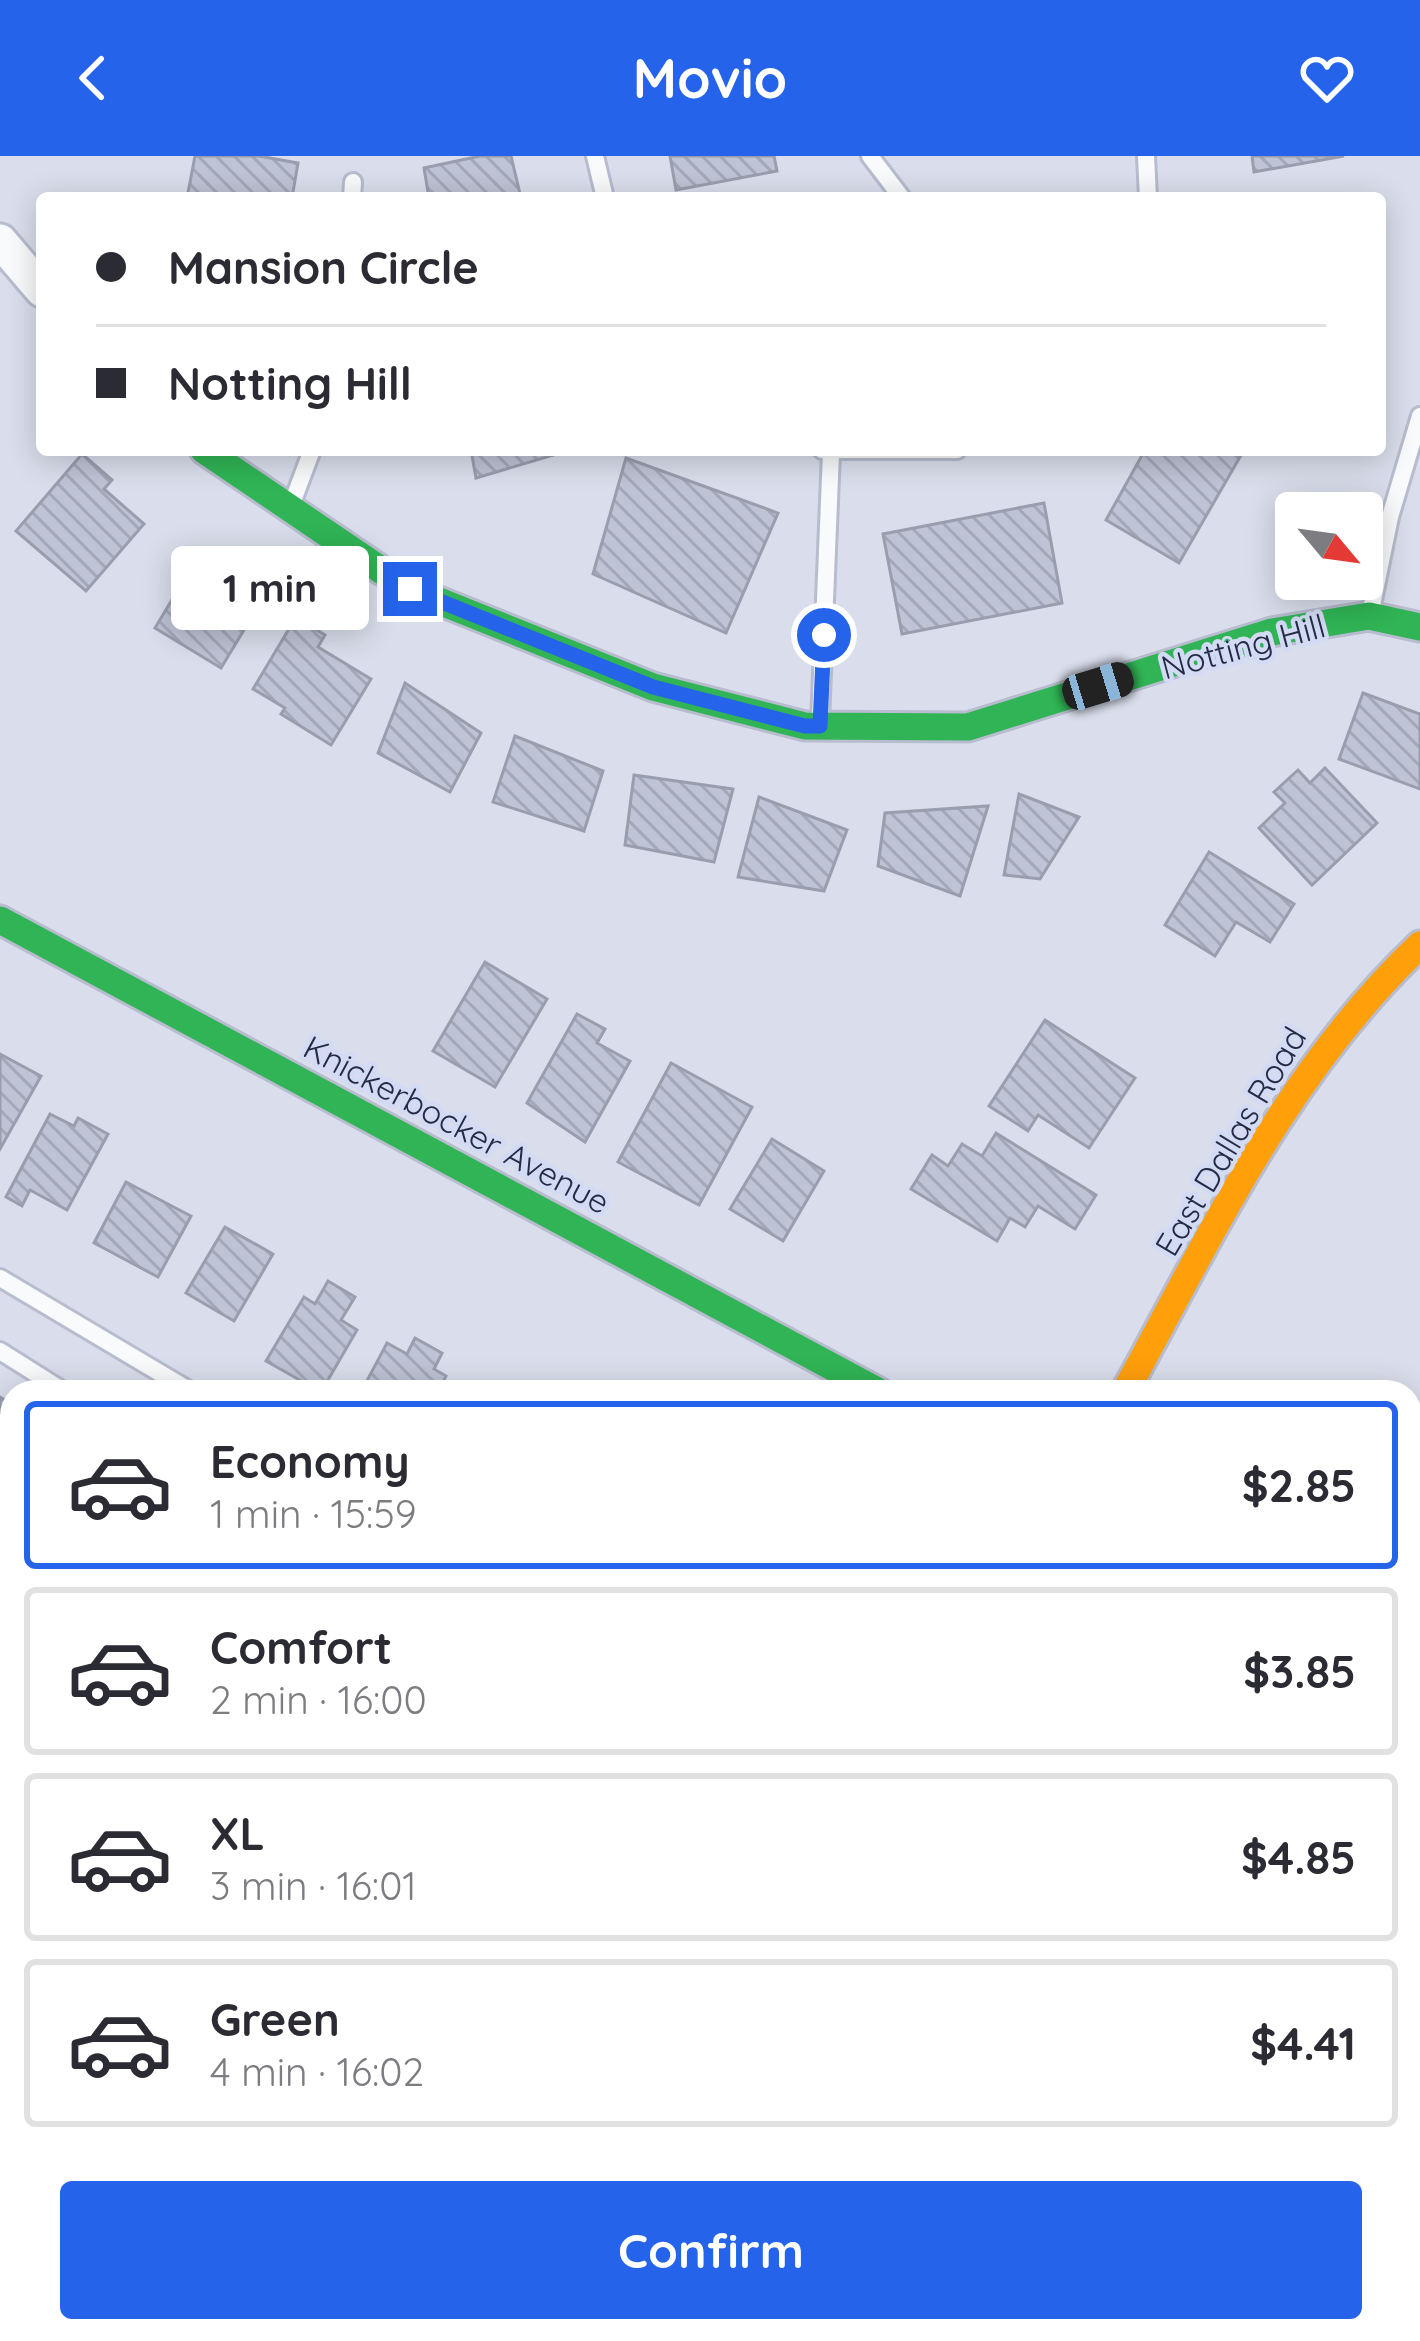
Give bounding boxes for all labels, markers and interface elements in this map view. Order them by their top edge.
text: Movio [633,44,787,112]
icon: back [60,45,126,111]
icon: heart [1294,45,1360,111]
text: Mansion Circle [168,239,479,295]
text: Notting Hill [168,355,412,411]
north arrow [1275,492,1383,600]
map controls [1275,492,1383,600]
callout: 1 min [170,547,368,631]
route end [383,562,437,616]
text: 1 min [223,563,317,612]
street label: Notting Hill [1157,604,1329,688]
route start [797,608,851,662]
car [1058,658,1138,714]
street label: East Dallas Road [1146,1019,1314,1263]
street label: Knickerbocker Avenue [297,1026,617,1222]
icon: car [66,1431,174,1539]
text: Economy [210,1433,410,1489]
text: $2.85 [1242,1457,1356,1513]
text: 1 min · 15:59 [210,1489,416,1538]
icon: car [66,1617,174,1725]
text: Comfort [210,1619,392,1675]
text: $3.85 [1243,1643,1356,1699]
text: 2 min · 16:00 [210,1675,427,1724]
icon: car [66,1803,174,1911]
text: XL [210,1805,265,1861]
text: $4.85 [1241,1829,1356,1885]
text: 3 min · 16:01 [210,1861,417,1910]
icon: car [66,1989,174,2097]
text: Green [210,1991,340,2047]
text: $4.41 [1250,2015,1356,2071]
text: 4 min · 16:02 [210,2047,424,2096]
button: Confirm [60,2181,1362,2319]

